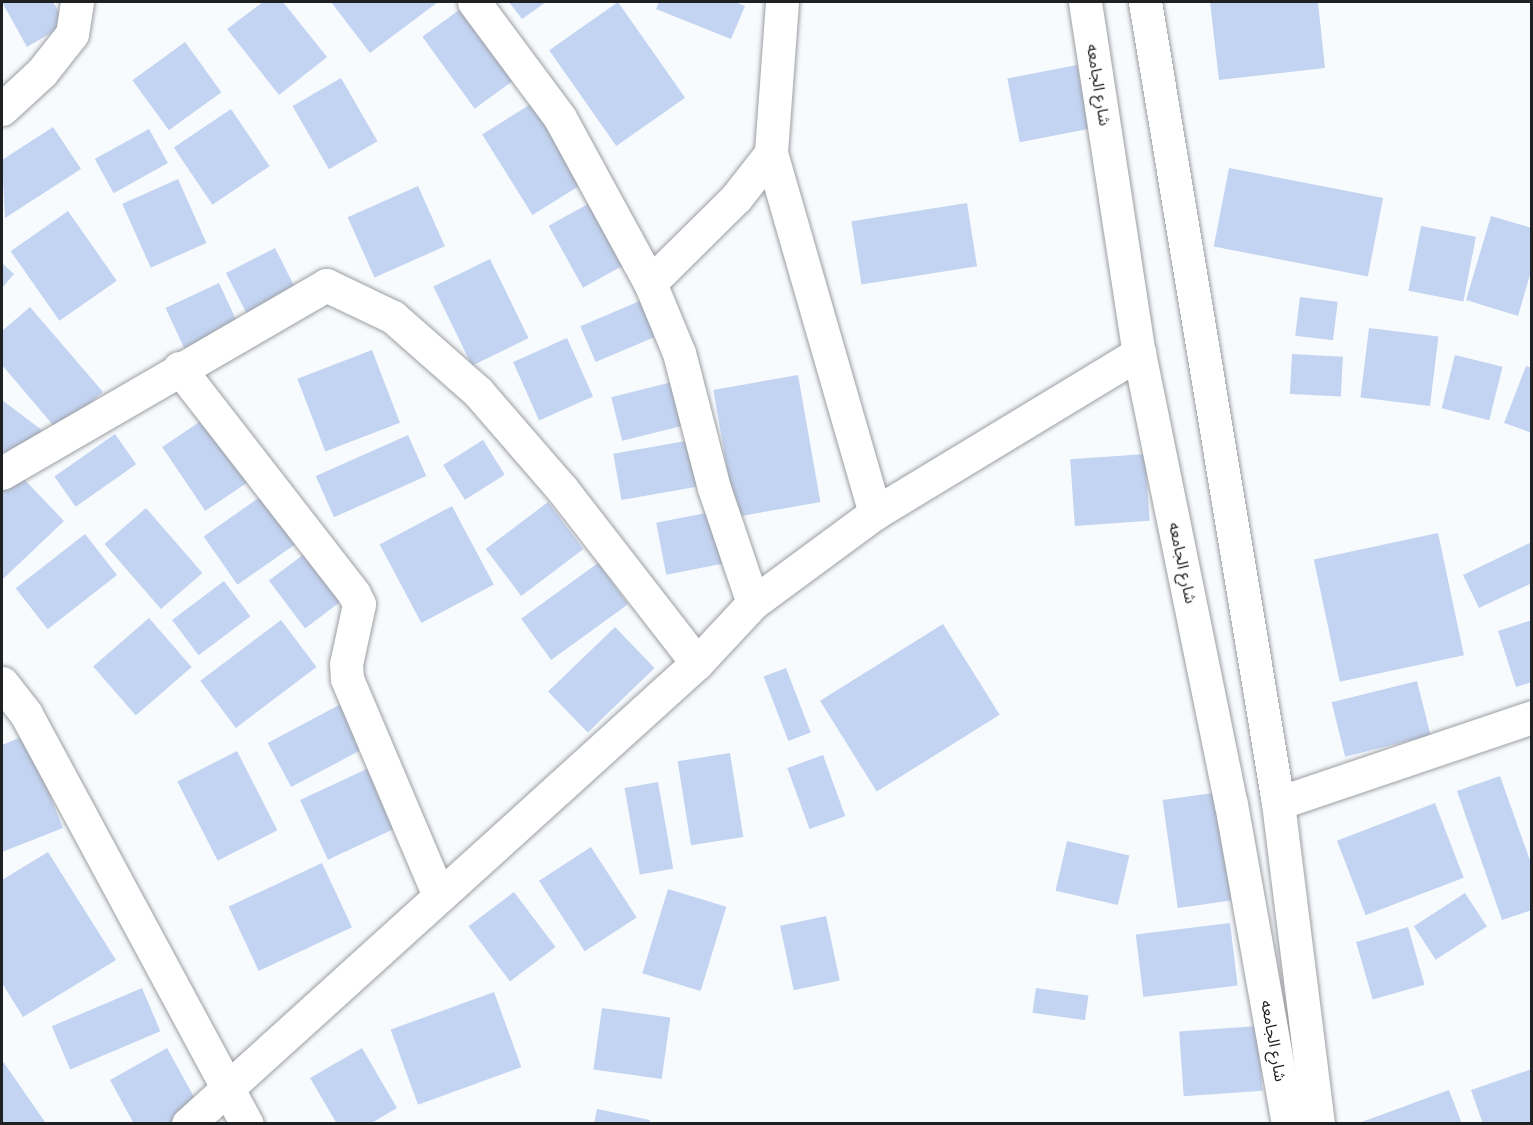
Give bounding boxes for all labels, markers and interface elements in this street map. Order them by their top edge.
street label: شارع الجامعه [1082,43,1114,127]
street label: شارع الجامعه [1164,521,1200,605]
street label: شارع الجامعه [1256,999,1290,1083]

